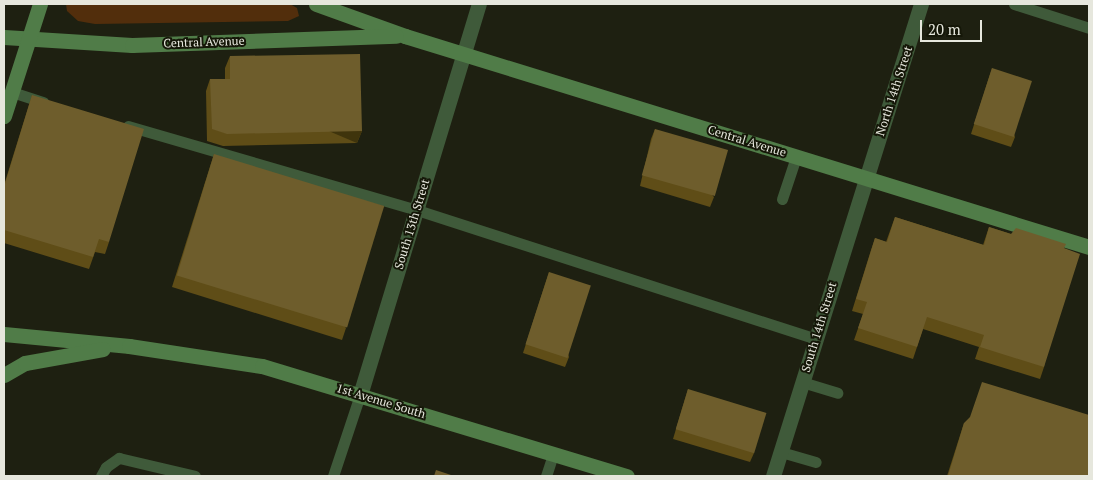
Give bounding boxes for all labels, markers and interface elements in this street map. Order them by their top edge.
scale bar [923,10,986,42]
text: 20 m [928,19,961,39]
street label: Central Avenue [163,33,245,51]
street label: North 14th Street [873,44,915,138]
street label: Central Avenue [706,122,788,160]
street label: South 13th Street [391,177,433,271]
street label: South 14th Street [798,280,840,374]
street label: 1st Avenue South [335,381,427,421]

